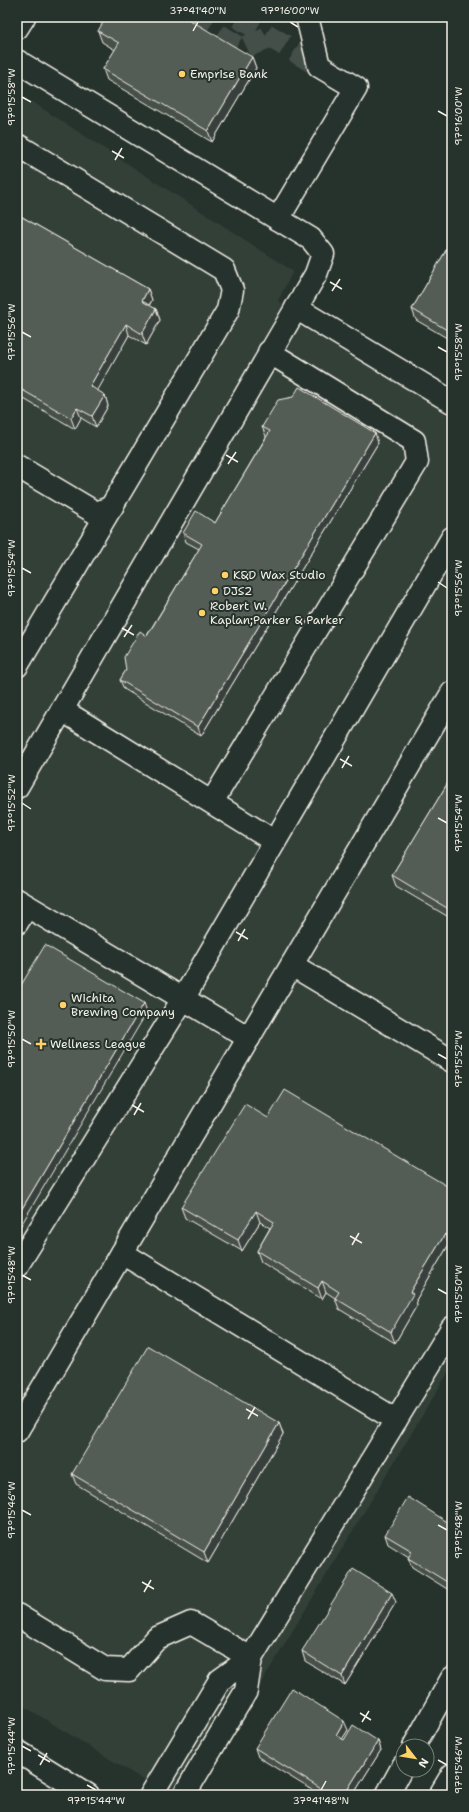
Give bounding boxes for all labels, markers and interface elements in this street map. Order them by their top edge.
text: 37°41'40"N [170,4,226,17]
text: 97°16'00"W [261,4,320,17]
place label: Emprise Bank [190,66,268,82]
text: 97°15'58"W [5,68,18,126]
marker: Emprise Bank [177,69,187,79]
text: 97°16'00"W [452,86,465,145]
text: 97°15'56"W [5,303,18,361]
text: 97°15'58"W [452,323,465,381]
text: 97°15'54"W [5,539,18,597]
text: 97°15'56"W [452,559,465,617]
place label: K&D Wax Studio [233,567,326,583]
marker: K&D Wax Studio [220,570,230,580]
place label: DJS2 [223,583,252,599]
marker: DJS2 [210,586,220,596]
place label: Robert W. Kaplan;Parker & Parker [210,598,344,628]
marker: Robert W. Kaplan;Parker & Parker [197,608,207,618]
text: 97°15'52"W [5,774,18,832]
text: 97°15'54"W [452,794,465,852]
place label: Wichita Brewing Company [71,990,175,1020]
marker: Wichita Brewing Company [58,1000,68,1010]
text: 97°15'50"W [5,1010,18,1068]
text: 97°15'52"W [452,1030,465,1088]
place label: Wellness League [50,1036,146,1052]
marker: Wellness League [35,1038,47,1050]
text: 97°15'48"W [5,1246,18,1304]
text: 97°15'50"W [452,1265,465,1323]
text: 97°15'46"W [5,1481,18,1539]
text: 97°15'48"W [452,1501,465,1559]
text: 97°15'44"W [5,1717,18,1775]
text: 97°15'46"W [452,1736,465,1794]
north arrow [395,1738,435,1778]
text: N [414,1755,432,1771]
text: 97°15'44"W [67,1794,125,1807]
text: 37°41'48"N [293,1794,349,1807]

